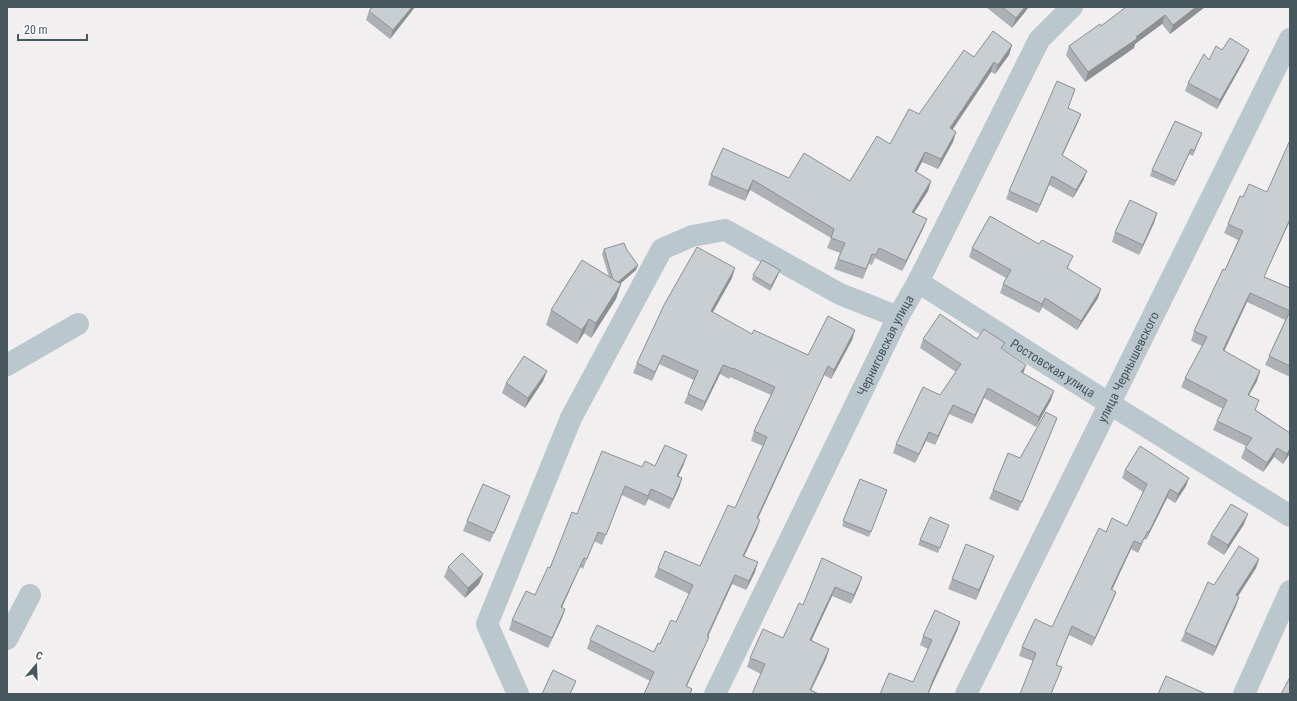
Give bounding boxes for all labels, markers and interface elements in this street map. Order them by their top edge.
scale bar [18,16,87,42]
text: 20 m [24,23,48,37]
street label: Черниговская улица [854,292,917,398]
street label: улица Чернышевского [1094,309,1162,425]
street label: Ростовская улица [1008,335,1098,400]
north arrow [16,645,56,685]
text: С [34,649,44,663]

